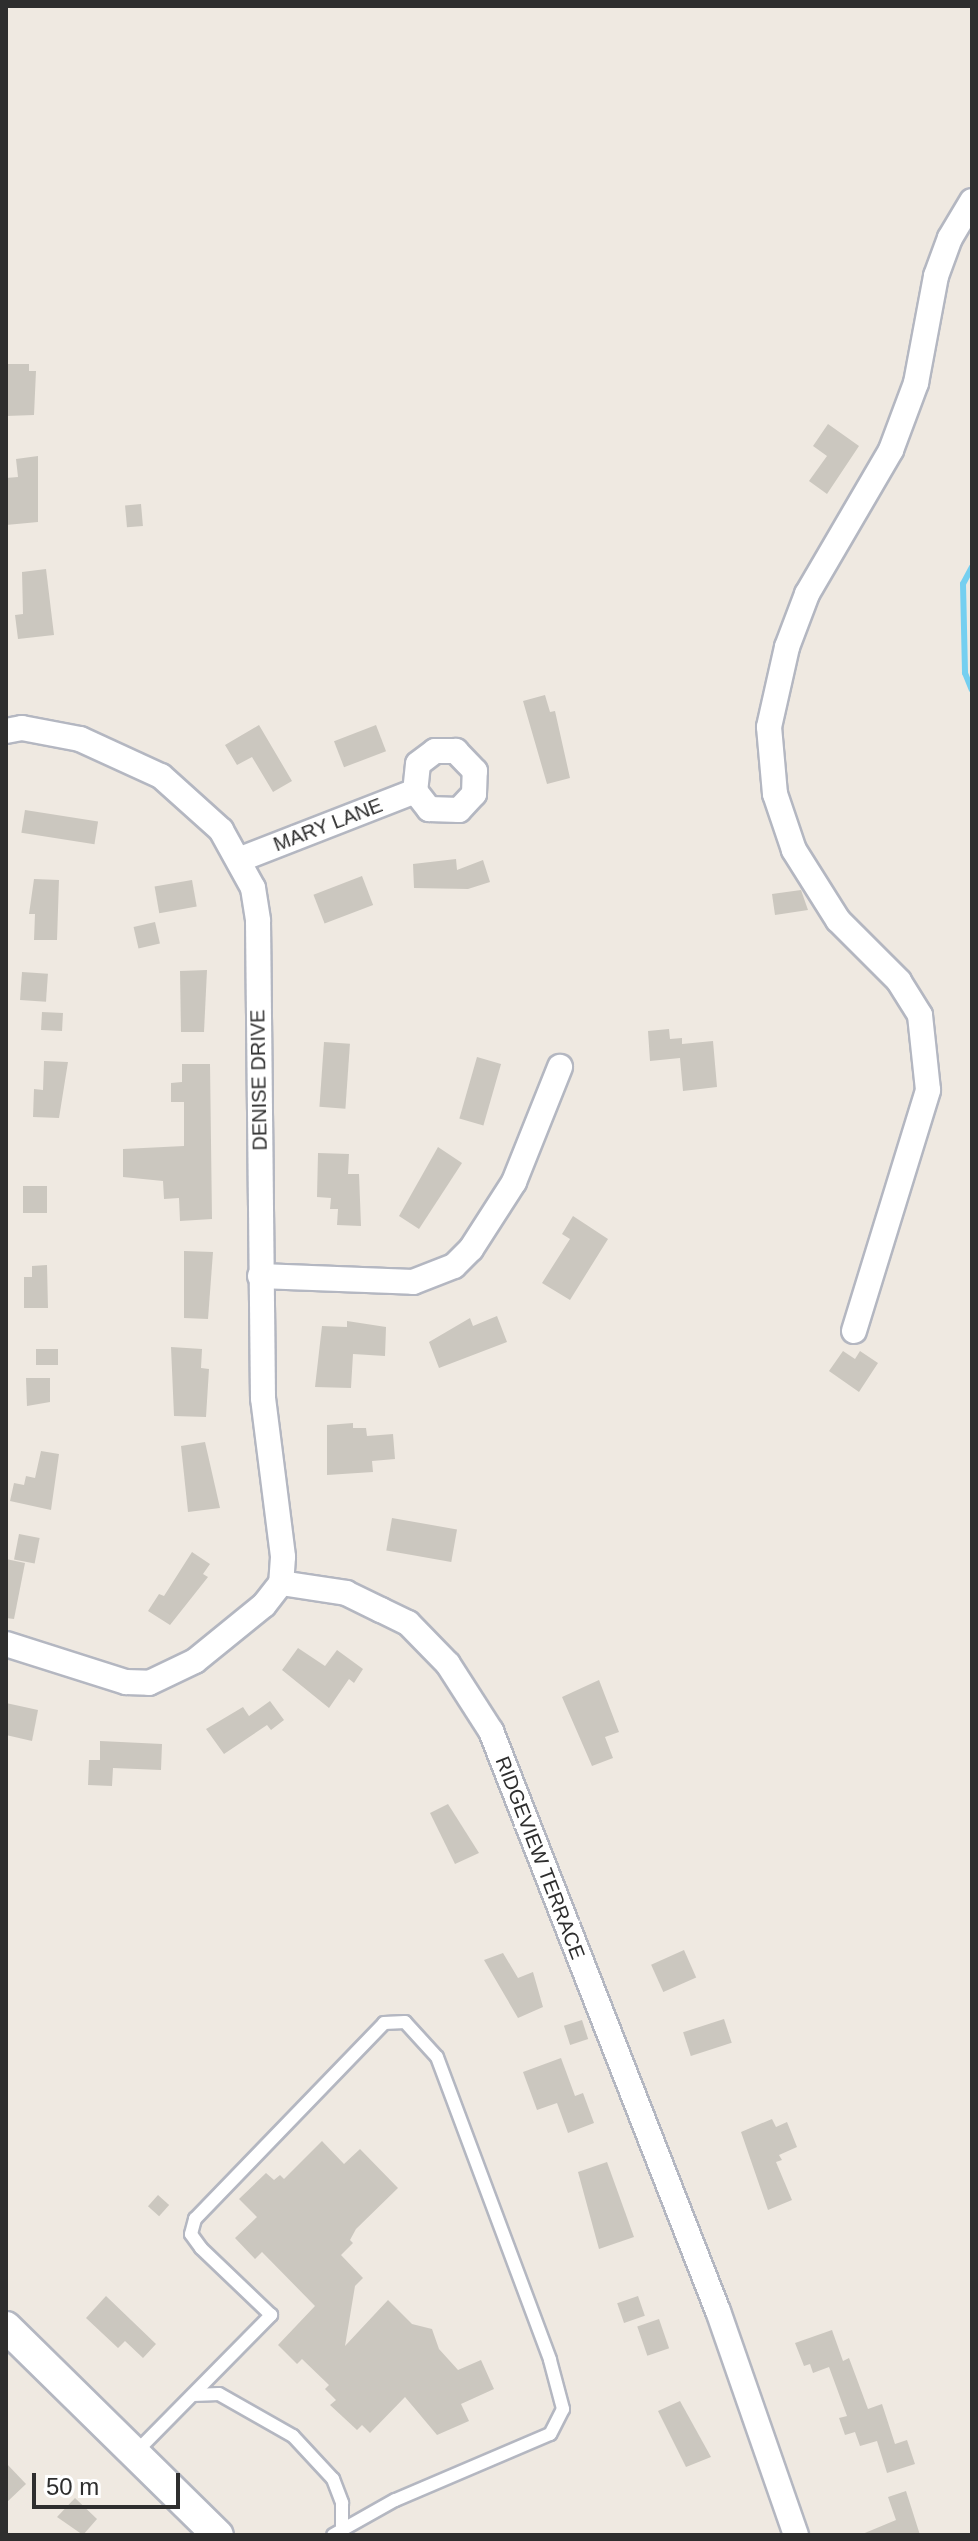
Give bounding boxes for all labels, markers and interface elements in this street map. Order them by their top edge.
street label: MARY LANE [270,793,386,857]
street label: DENISE DRIVE [246,1009,272,1151]
street label: RIDGEVIEW TERRACE [490,1753,590,1963]
scale bar [36,2457,184,2507]
text: 50 m [46,2473,99,2500]

